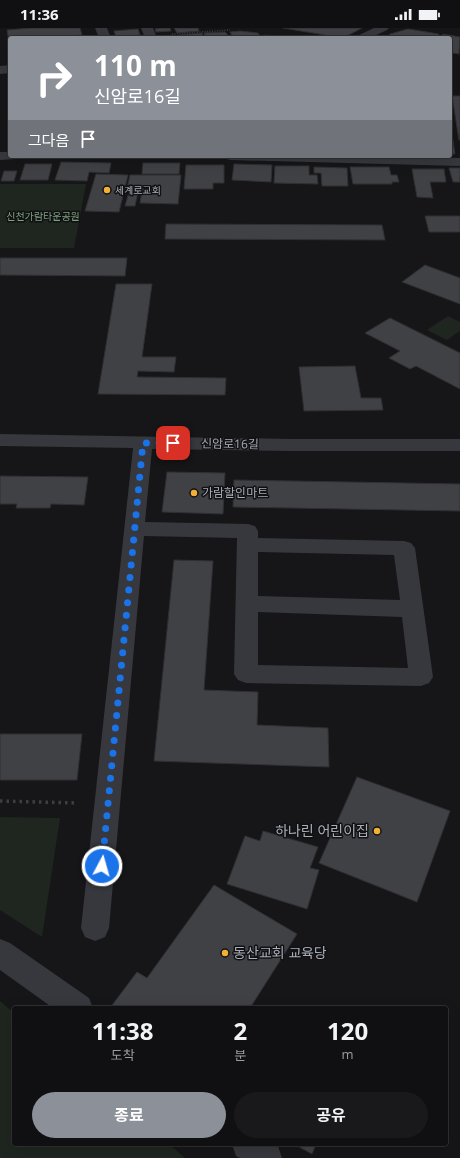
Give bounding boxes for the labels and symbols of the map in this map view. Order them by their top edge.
place label: 세계로교회 [115,183,161,197]
marker: 세계로교회 [102,185,112,195]
park label: 신천가람타운공원 [6,209,80,223]
pin [156,426,190,460]
street label: 신암로16길 [201,434,259,453]
place label: 가람할인마트 [202,484,268,501]
marker: 가람할인마트 [189,488,199,498]
place label: 하나린 어린이집 [275,821,369,840]
marker: 하나린 어린이집 [372,826,382,836]
position arrow [81,845,123,887]
place label: 동산교회 교육당 [233,943,327,962]
marker: 동산교회 교육당 [220,948,230,958]

